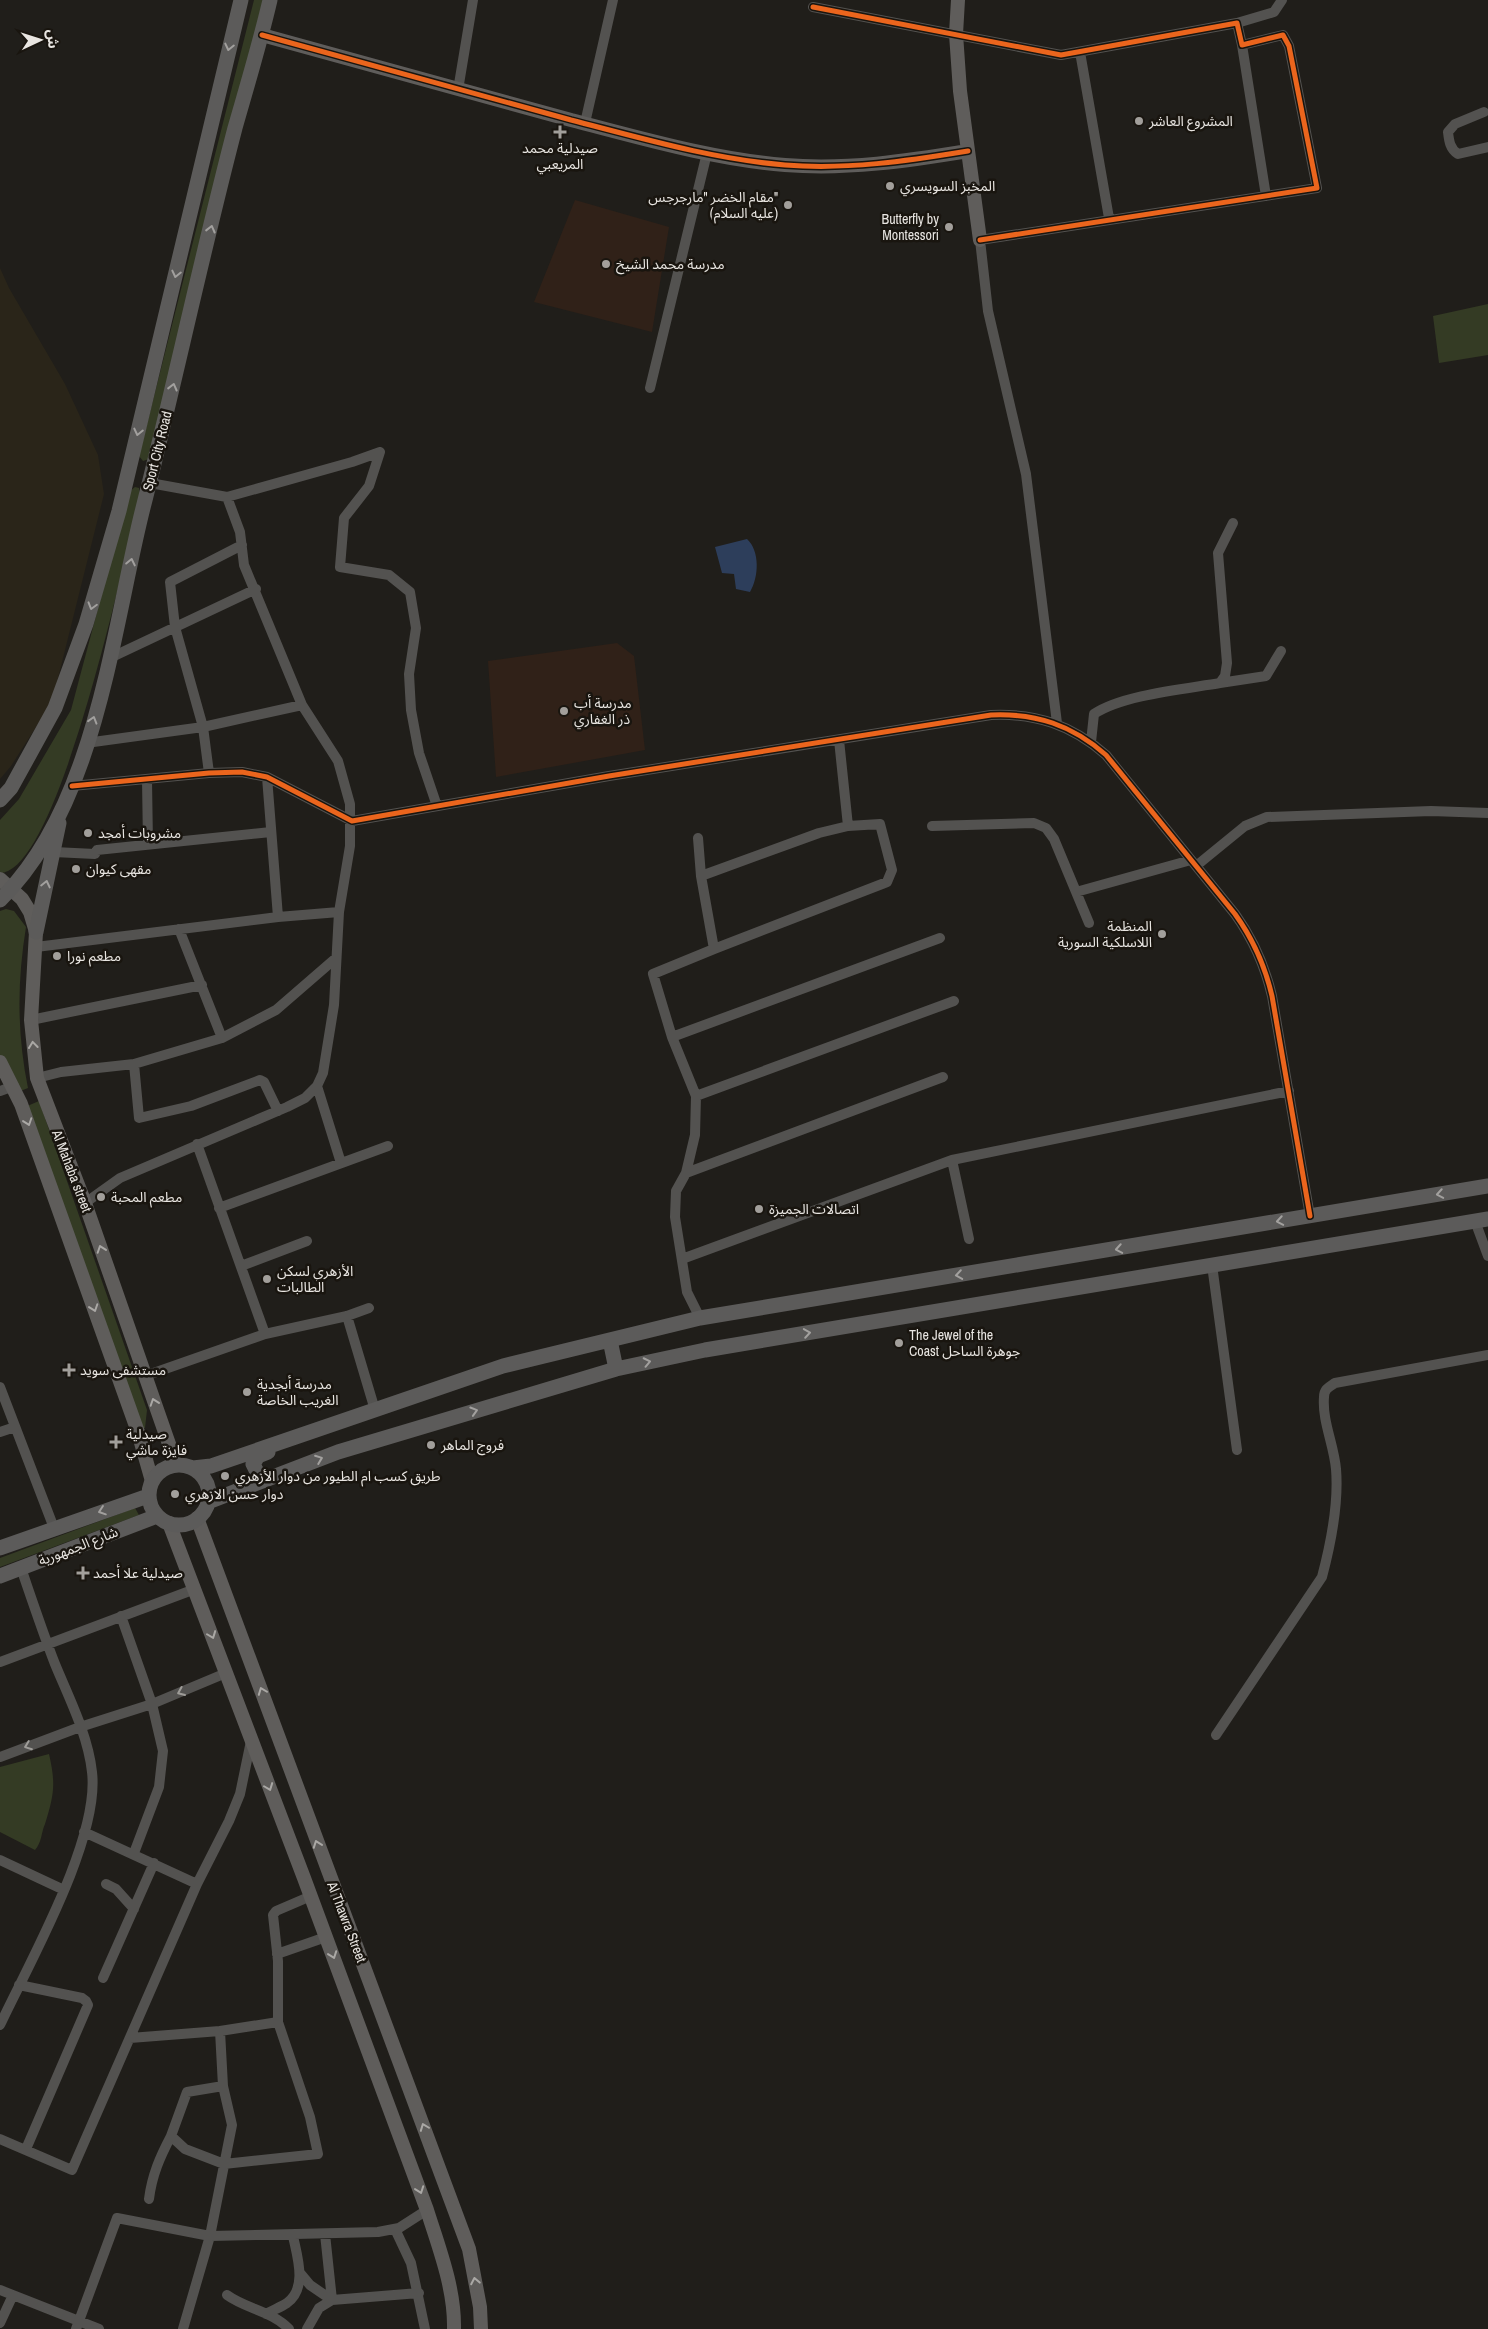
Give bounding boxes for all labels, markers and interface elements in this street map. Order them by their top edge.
north arrow [15,15,65,65]
text: ش [43,29,63,49]
one-way arrow [224,43,235,52]
place label: المشروع العاشر [1148,112,1233,132]
marker: المشروع العاشر [1133,115,1145,127]
marker: صيدلية محمد المريعبي [554,126,566,138]
place label: صيدلية محمد المريعبي [522,139,598,175]
place label: المخبز السويسري [900,177,995,197]
marker: المخبز السويسري [884,180,896,192]
place label: مقام الخضر "مارجرجس" (عليه السلام) [648,188,778,224]
marker: مقام الخضر "مارجرجس" (عليه السلام) [782,199,794,211]
place label: Butterfly by Montessori [882,210,939,244]
marker: Butterfly by Montessori [943,221,955,233]
one-way arrow [205,225,216,234]
place label: مدرسة محمد الشيخ [616,255,725,275]
marker: مدرسة محمد الشيخ [600,258,612,270]
one-way arrow [171,269,182,278]
one-way arrow [167,383,178,392]
street label: Sport City Road [138,409,176,493]
one-way arrow [133,427,144,436]
one-way arrow [126,558,136,567]
one-way arrow [87,601,97,609]
place label: مدرسة أب ذر الغفاري [574,694,632,730]
marker: مدرسة أب ذر الغفاري [558,705,570,717]
one-way arrow [87,716,97,725]
place label: مشروبات أمجد [98,824,181,842]
marker: مشروبات أمجد [82,827,94,839]
place label: مقهى كيوان [86,860,151,878]
marker: مقهى كيوان [70,863,82,875]
one-way arrow [40,880,51,889]
place label: المنظمة اللاسلكية السورية [1058,917,1152,951]
marker: المنظمة اللاسلكية السورية [1156,928,1168,940]
place label: مطعم نورا [67,947,121,967]
marker: مطعم نورا [51,950,63,962]
one-way arrow [28,1041,39,1049]
one-way arrow [22,1117,32,1126]
street label: Al Mahaba street [48,1126,96,1215]
place label: مطعم المحبة [111,1188,182,1208]
one-way arrow [1436,1189,1444,1199]
marker: مطعم المحبة [95,1191,107,1203]
place label: اتصالات الجميزة [769,1200,859,1218]
marker: اتصالات الجميزة [753,1203,765,1215]
one-way arrow [1275,1216,1284,1226]
one-way arrow [1115,1243,1124,1253]
one-way arrow [97,1245,107,1253]
place label: الأزهري لسكن الطالبات [277,1262,353,1296]
one-way arrow [955,1270,964,1280]
marker: الأزهري لسكن الطالبات [261,1273,273,1285]
one-way arrow [88,1304,98,1312]
place label: The Jewel of the Coast جوهرة الساحل [909,1326,1020,1360]
one-way arrow [802,1328,811,1338]
marker: The Jewel of the Coast جوهرة الساحل [893,1337,905,1349]
one-way arrow [643,1357,651,1368]
place label: مستشفى سويد [80,1361,166,1379]
marker: مستشفى سويد [62,1363,76,1377]
place label: مدرسة أبجدية الغريب الخاصة [257,1375,338,1409]
marker: مدرسة أبجدية الغريب الخاصة [241,1386,253,1398]
one-way arrow [150,1398,160,1407]
one-way arrow [469,1407,477,1417]
place label: صيدلية فايزة ماشي [126,1425,187,1461]
marker: صيدلية فايزة ماشي [110,1436,122,1448]
place label: فروج الماهر [440,1436,504,1456]
marker: فروج الماهر [425,1439,437,1451]
one-way arrow [314,1455,322,1465]
place label: طريق كسب ام الطيور من دوار الأزهري [235,1467,440,1487]
marker: طريق كسب ام الطيور من دوار الأزهري [219,1470,231,1482]
place label: دوار حسن الازهري [185,1485,284,1505]
marker: دوار حسن الازهري [169,1488,181,1500]
one-way arrow [98,1505,107,1515]
street label: شارع الجمهورية [36,1523,121,1571]
place label: صيدلية علا أحمد [93,1564,183,1582]
marker: صيدلية علا أحمد [77,1567,89,1579]
one-way arrow [206,1630,216,1639]
one-way arrow [177,1686,186,1696]
one-way arrow [258,1687,268,1696]
one-way arrow [24,1740,33,1750]
one-way arrow [263,1782,273,1791]
one-way arrow [313,1840,323,1849]
street label: Al Thawra Street [323,1878,371,1965]
one-way arrow [327,1951,337,1959]
one-way arrow [420,2123,430,2132]
one-way arrow [414,2185,424,2194]
one-way arrow [471,2276,481,2285]

